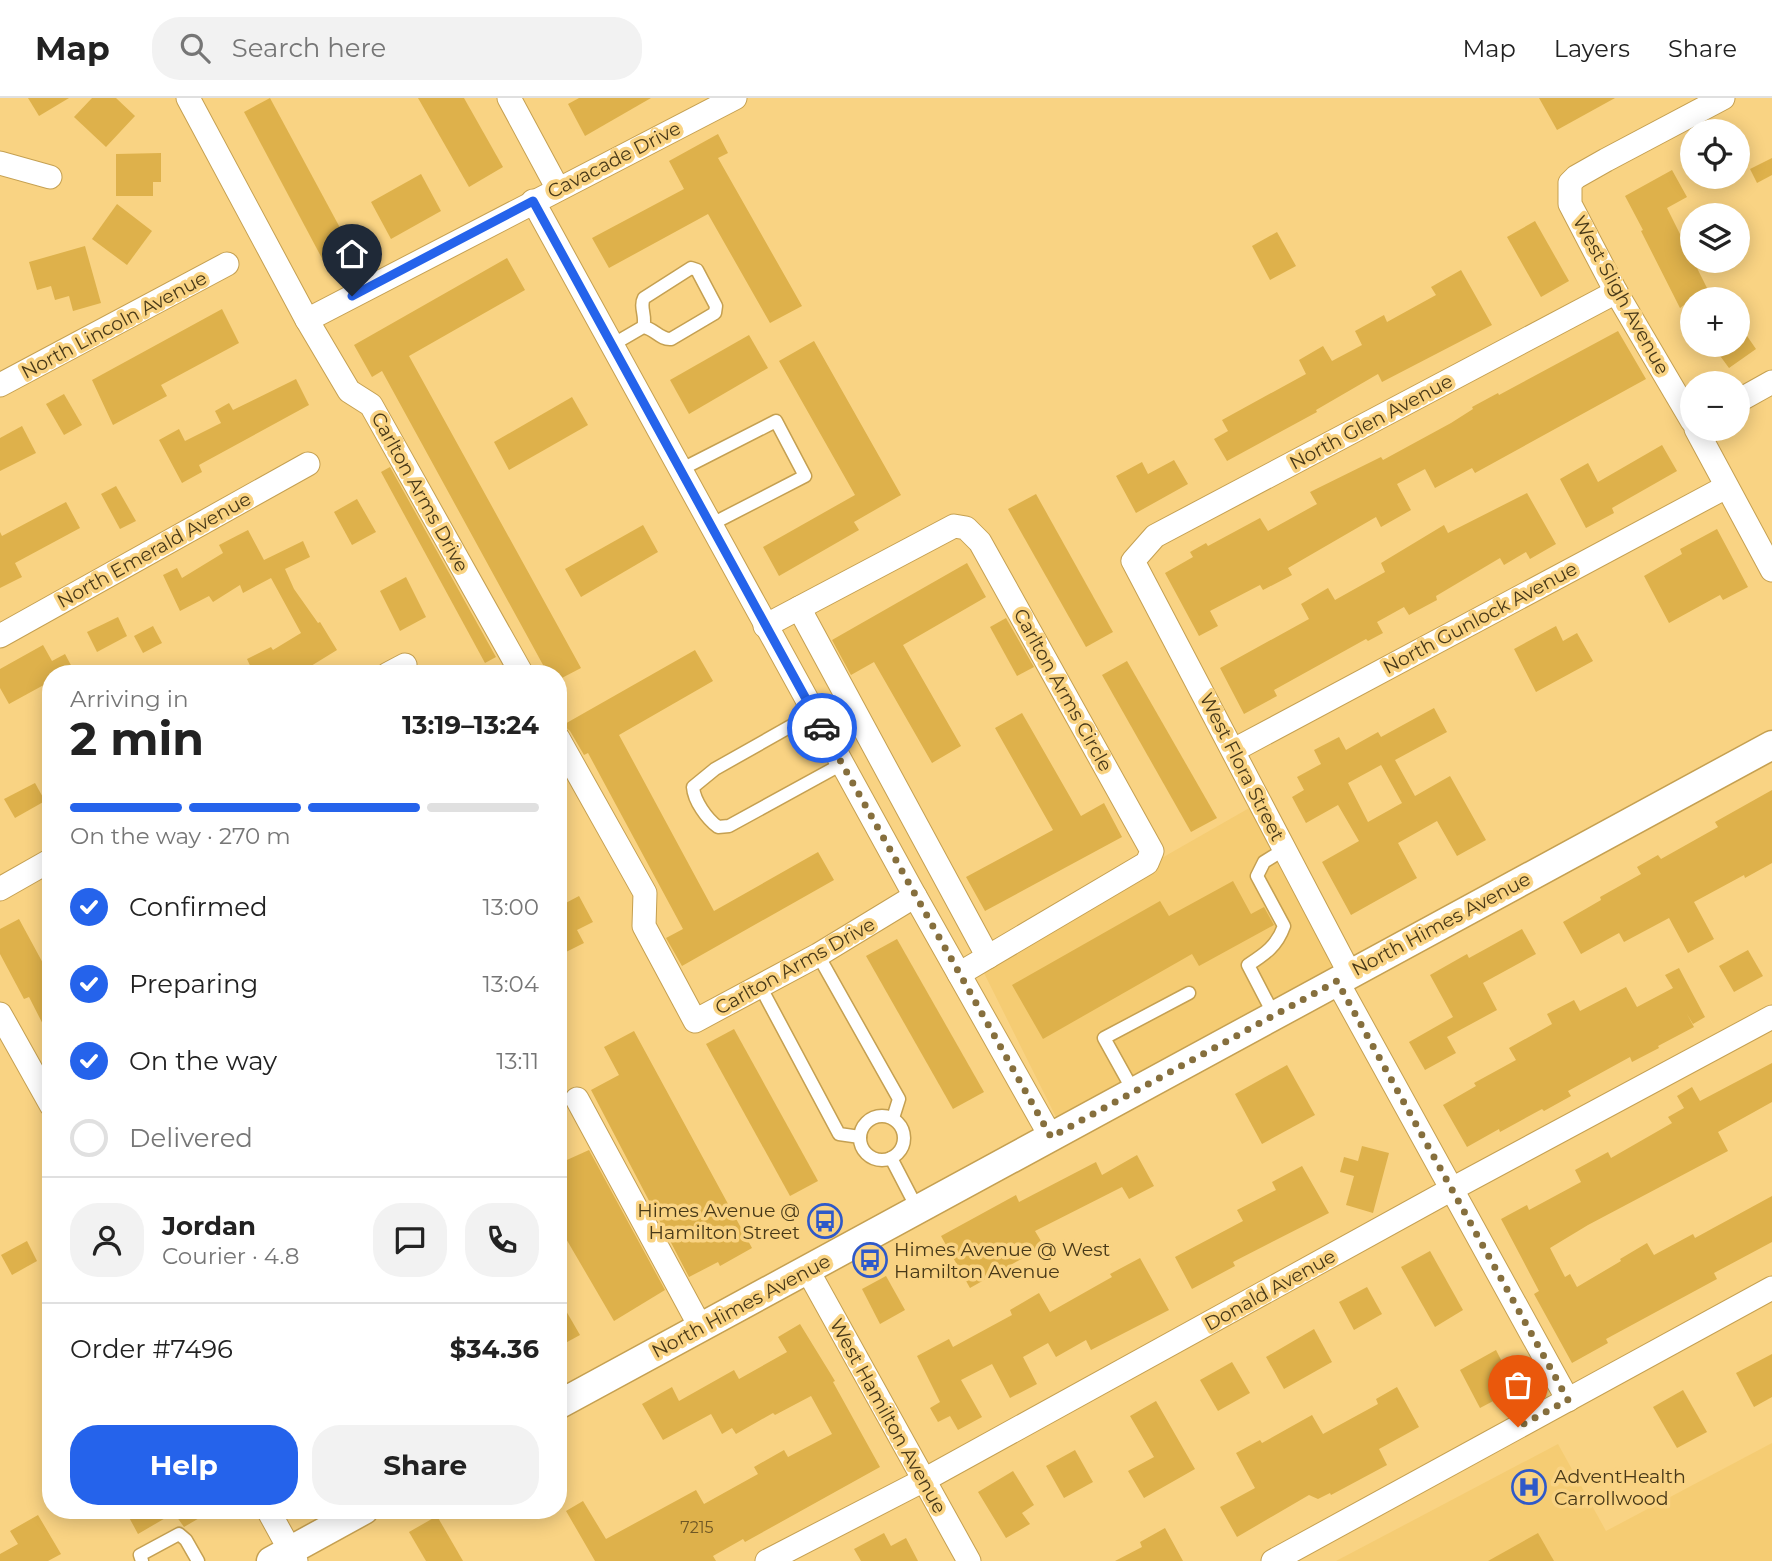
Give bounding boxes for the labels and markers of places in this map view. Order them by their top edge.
pin [322,224,382,296]
place label: Himes Avenue @ Hamilton Street [637,1199,800,1244]
bus stop icon: Himes Avenue @ Hamilton Street [806,1202,844,1240]
place label: Himes Avenue @ West Hamilton Avenue [894,1238,1111,1283]
bus stop icon: Himes Avenue @ West Hamilton Avenue [851,1241,889,1279]
pin [1488,1355,1548,1427]
place label: AdventHealth Carrollwood [1554,1465,1686,1510]
hospital icon: AdventHealth Carrollwood [1510,1468,1548,1506]

